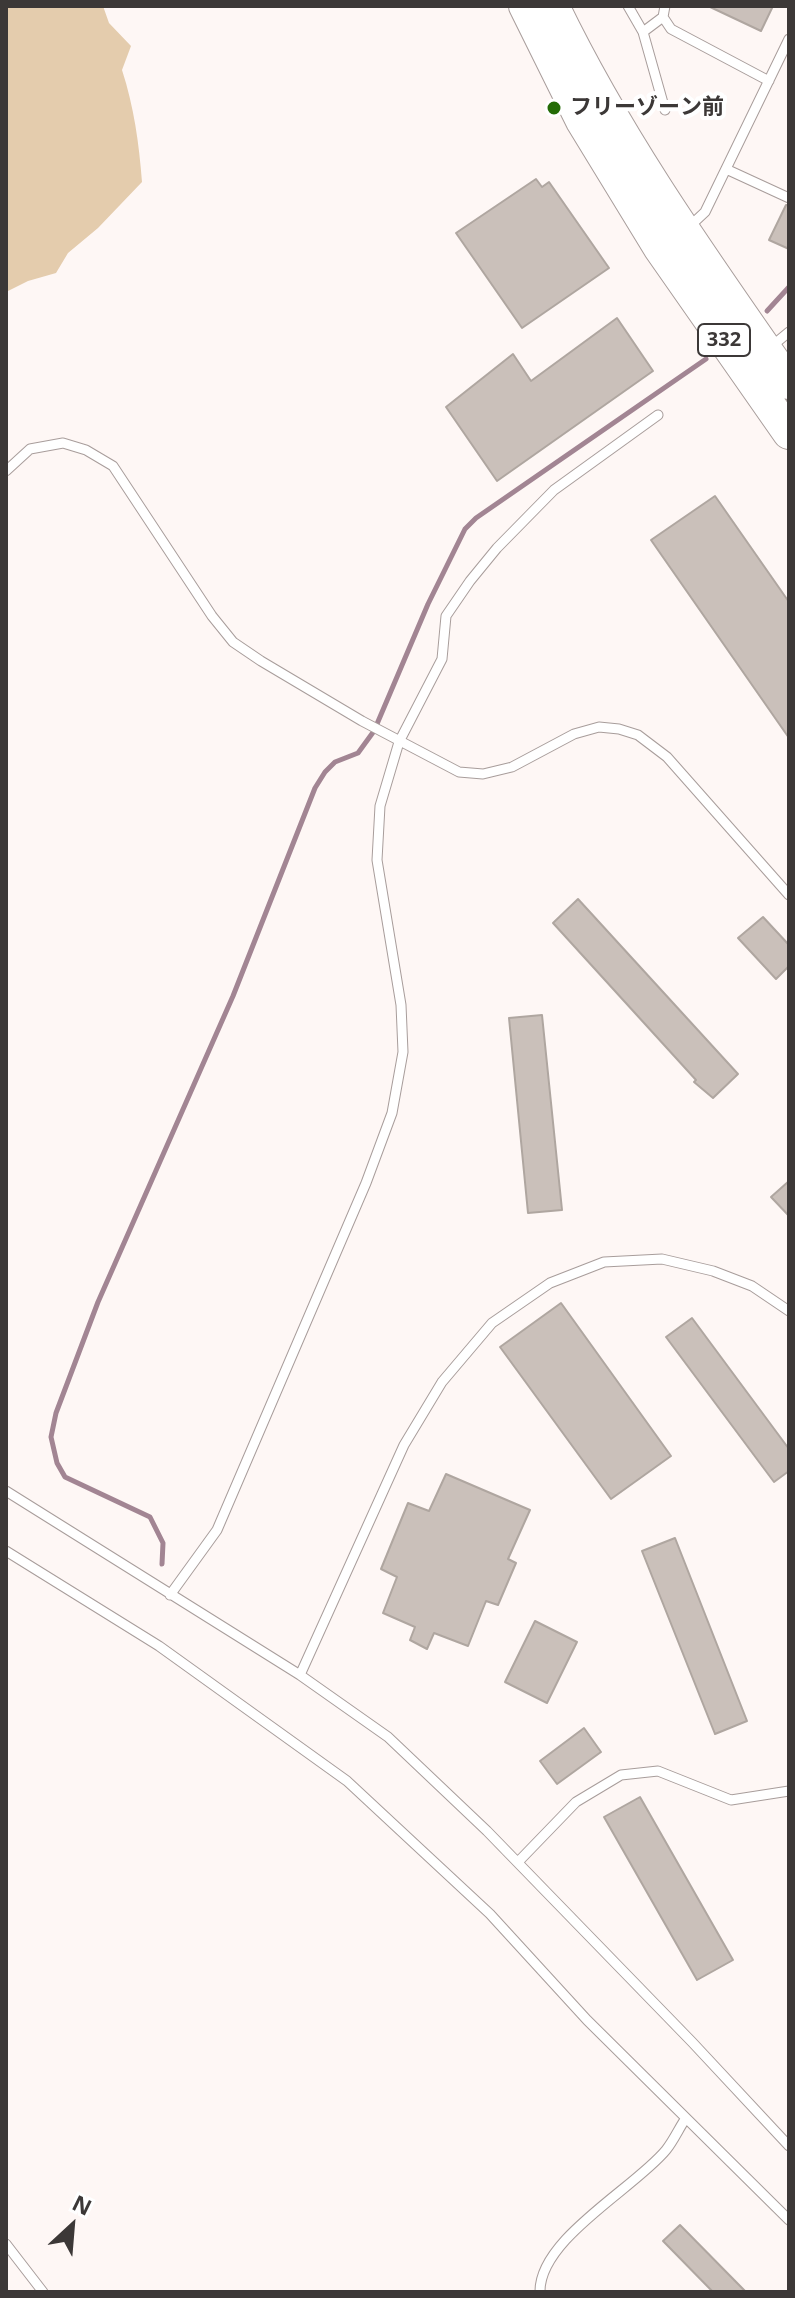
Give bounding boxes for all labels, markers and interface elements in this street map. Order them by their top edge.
place label: フリーゾーン前 [570,95,724,121]
marker: フリーゾーン前 [545,99,563,117]
road number: 332 [698,324,750,356]
north arrow [32,2186,112,2266]
text: N [68,2187,97,2222]

